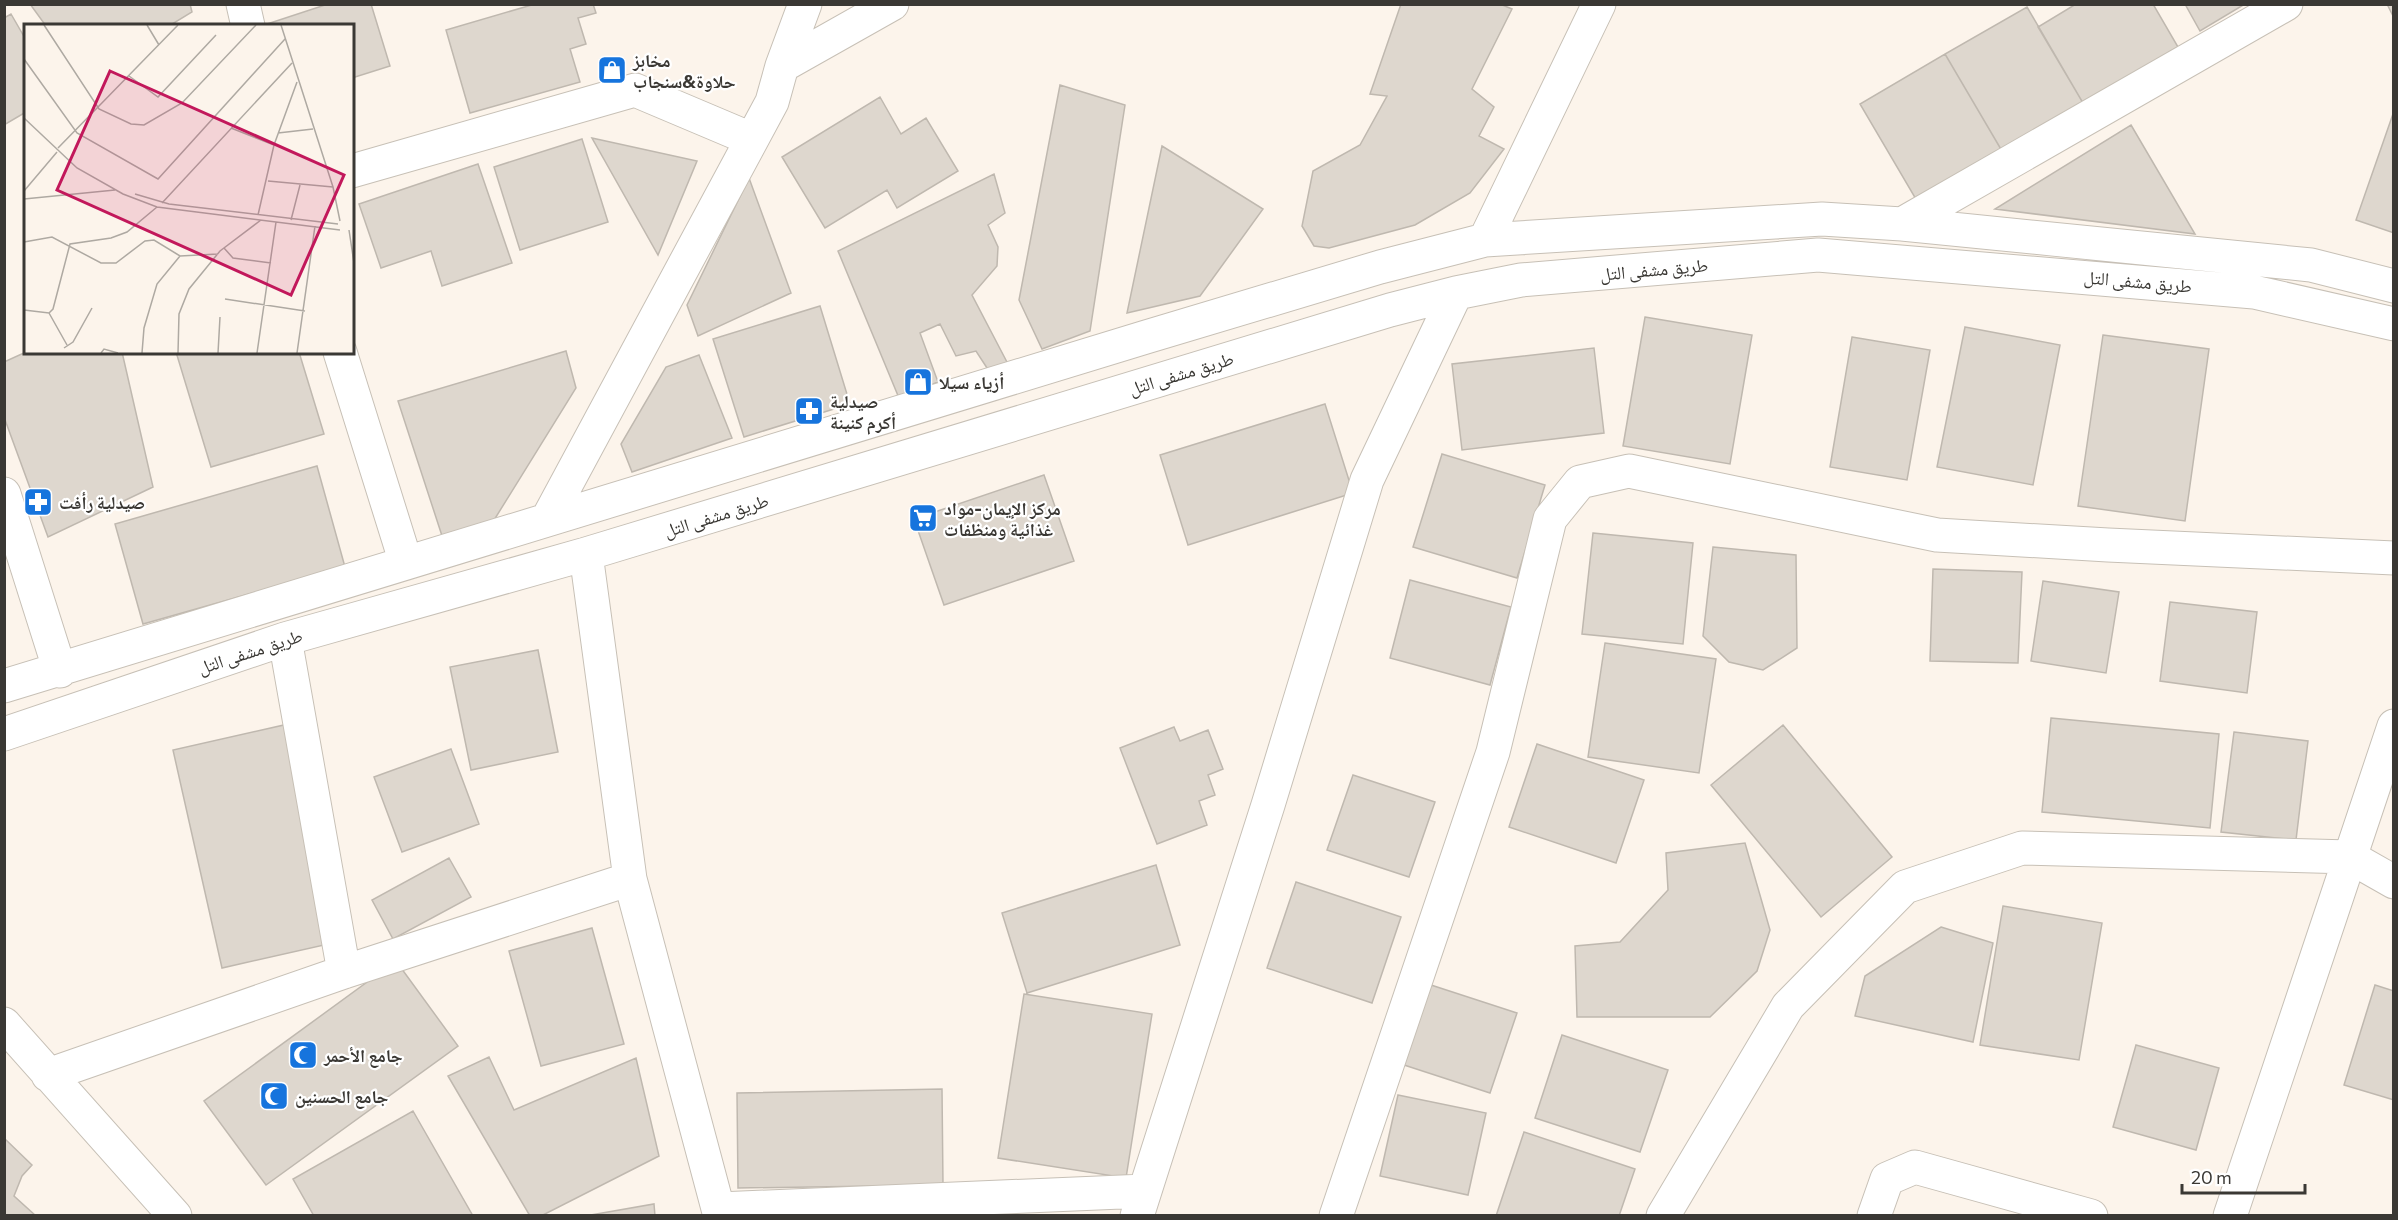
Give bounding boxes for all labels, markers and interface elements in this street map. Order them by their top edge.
inset map [24,24,354,354]
place label: مخابز حلاوة&سنجاب [632,49,736,93]
shop icon: مخابز حلاوة&سنجاب [596,54,628,86]
street label: طريق مشفى التل [1599,253,1709,286]
street label: طريق مشفى التل [2083,265,2193,298]
street label: طريق مشفى التل [1126,347,1236,400]
shop icon: أزياء سيلا [902,366,934,398]
place label: أزياء سيلا [939,371,1004,393]
place label: صيدلية أكرم كنينة [830,390,896,435]
pharmacy icon: صيدلية أكرم كنينة [793,395,825,427]
pharmacy icon: صيدلية رأفت [22,486,54,518]
street label: طريق مشفى التل [661,489,771,542]
place label: صيدلية رأفت [59,491,145,513]
place label: مركز الإيمان-مواد غذائية ومنظفات [944,497,1061,540]
supermarket icon: مركز الإيمان-مواد غذائية ومنظفات [907,502,939,534]
street label: طريق مشفى التل [195,624,305,679]
mosque icon: جامع الأحمر [287,1039,319,1071]
place label: جامع الأحمر [323,1044,403,1068]
mosque icon: جامع الحسنين [258,1080,290,1112]
place label: جامع الحسنين [295,1085,389,1109]
scale bar [2182,1157,2305,1195]
text: 20 m [2191,1166,2232,1188]

